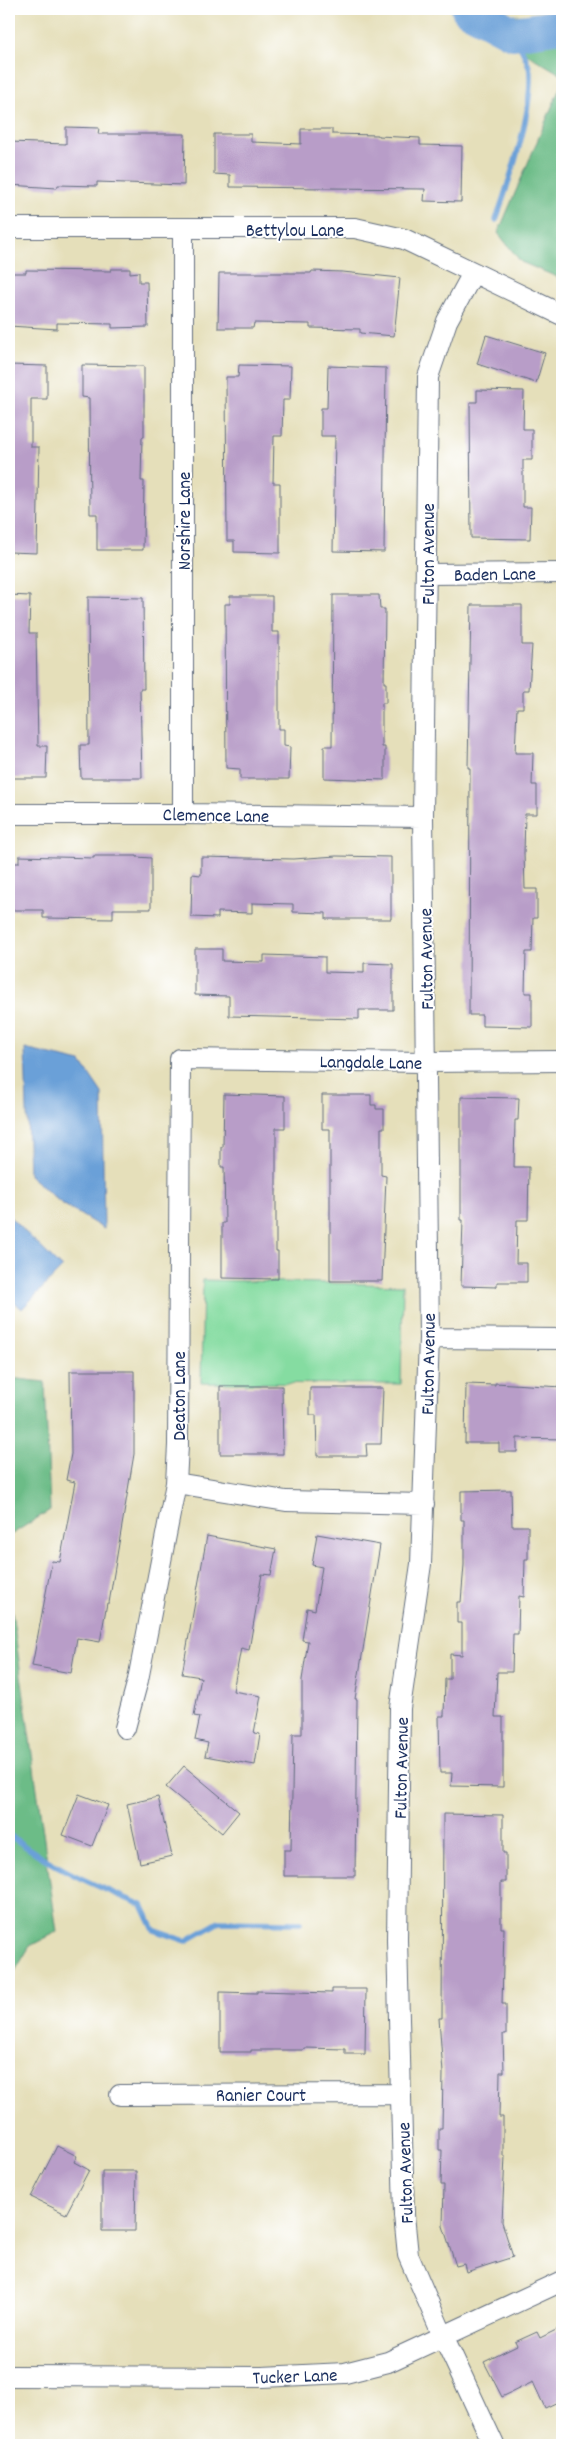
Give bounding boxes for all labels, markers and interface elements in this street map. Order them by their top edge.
street label: Bettylou Lane [246,219,344,246]
street label: Norshire Lane [173,472,200,570]
street label: Fulton Avenue [417,503,444,605]
street label: Baden Lane [454,562,536,591]
street label: Clemence Lane [162,803,269,832]
street label: Fulton Avenue [414,908,443,1010]
street label: Langdale Lane [319,1050,423,1079]
street label: Fulton Avenue [416,1313,445,1415]
street label: Deaton Lane [168,1351,195,1441]
street label: Fulton Avenue [389,1717,418,1819]
street label: Ranier Court [216,2084,306,2111]
street label: Fulton Avenue [392,2122,423,2224]
street label: Tucker Lane [252,2364,338,2393]

